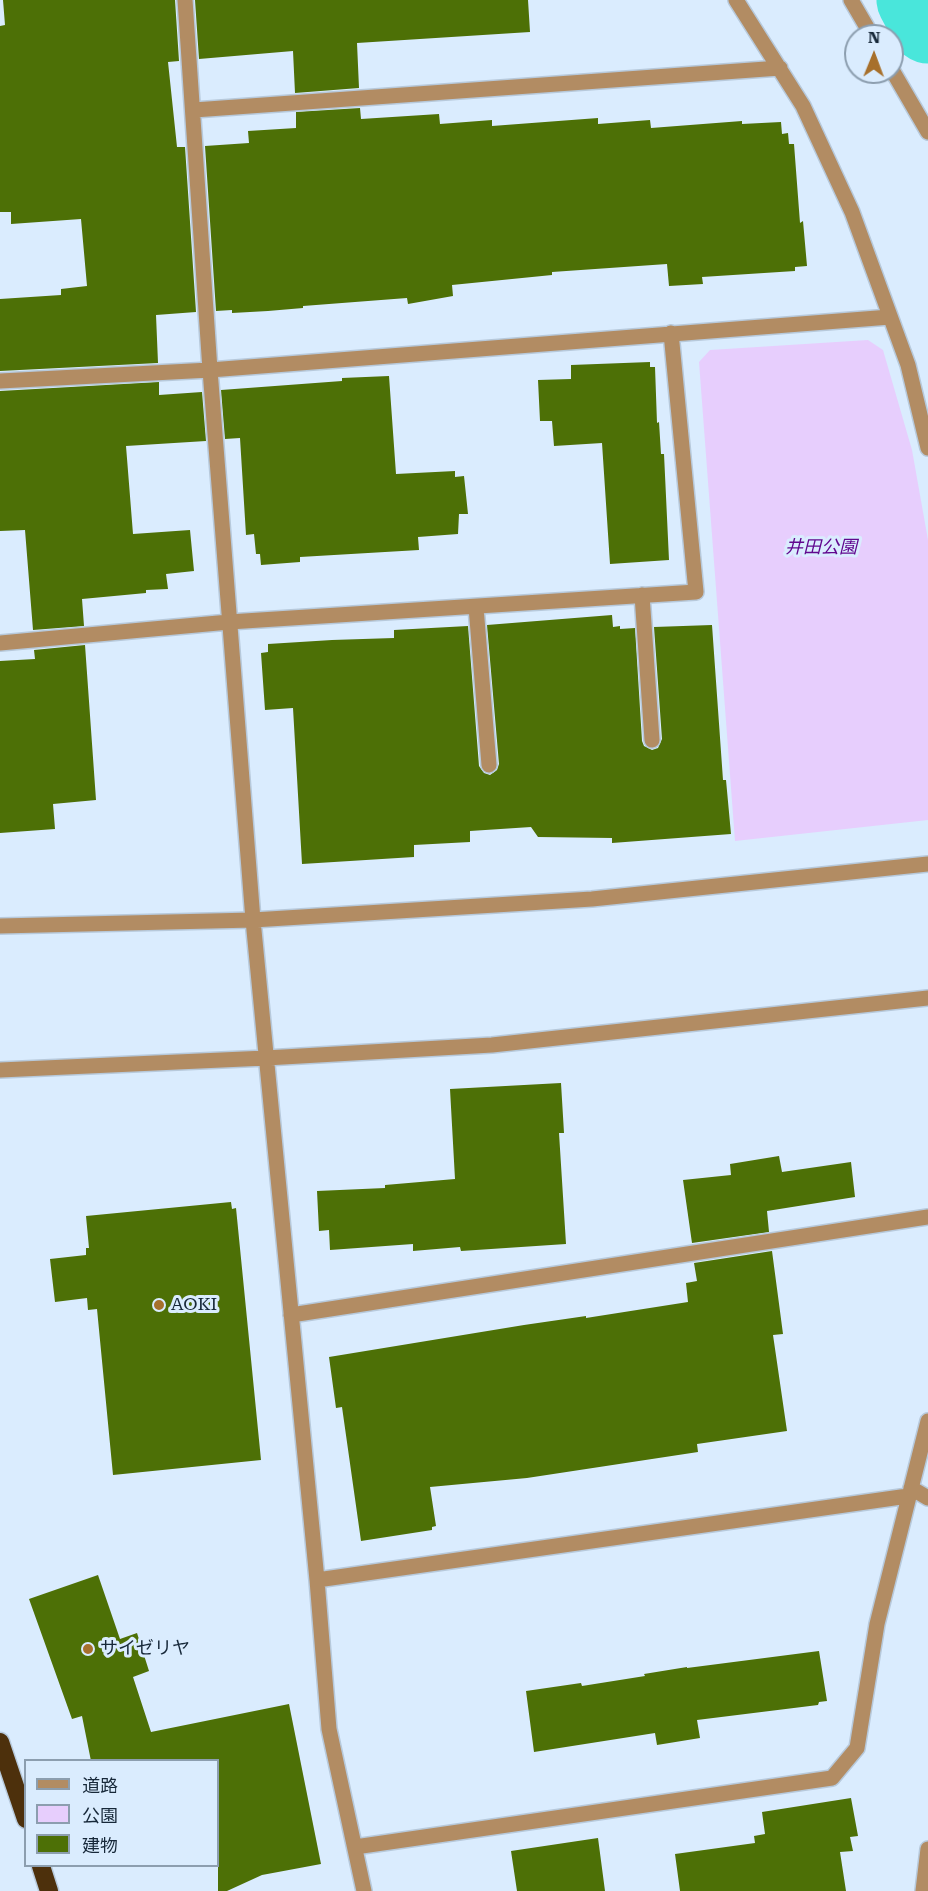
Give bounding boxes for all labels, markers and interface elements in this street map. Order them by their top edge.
north arrow [844,24,904,84]
text: N [868,28,881,47]
park label: 井田公園 [785,537,857,559]
place label: AOKI [171,1294,217,1316]
marker: AOKI [152,1298,166,1312]
place label: サイゼリヤ [100,1638,190,1660]
marker: サイゼリヤ [81,1642,95,1656]
legend [24,1759,219,1867]
text: 道路 [82,1775,118,1796]
text: 公園 [82,1805,118,1826]
text: 建物 [82,1835,118,1856]

